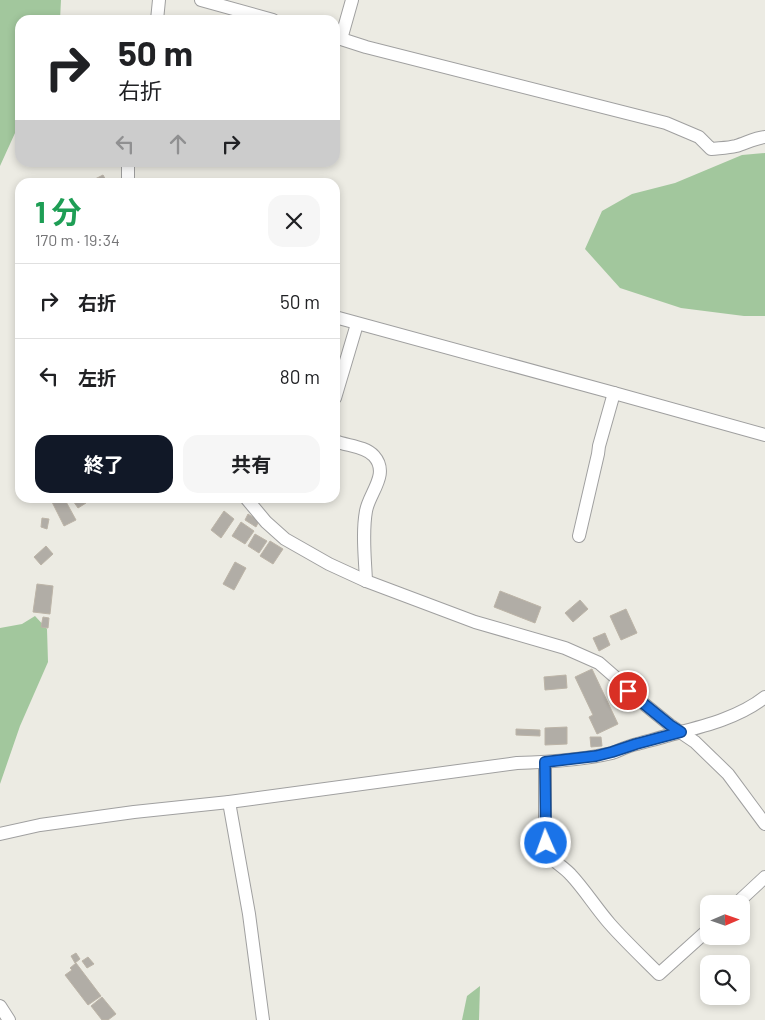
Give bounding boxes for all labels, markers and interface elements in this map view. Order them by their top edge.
text: 50 m [118,31,193,73]
icon: right [35,35,100,100]
text: 右折 [118,77,162,103]
icon: left [111,130,139,158]
icon: ahead [164,130,192,158]
icon: right [217,130,245,158]
text: 1 分 [35,193,82,229]
button: close [268,195,320,247]
text: 170 m · 19:34 [35,230,120,249]
icon: right [35,287,63,315]
text: 50 m [280,290,320,313]
text: 右折 [78,291,116,314]
icon: left [35,362,63,390]
text: 80 m [280,365,320,388]
text: 左折 [78,366,116,389]
button: 終了 [35,435,173,493]
button: 共有 [183,435,320,493]
pin [607,670,649,712]
icon: arrive [614,677,642,705]
position arrow [519,816,571,868]
north arrow [700,895,750,945]
map controls [700,895,750,1005]
button: search [700,955,750,1005]

